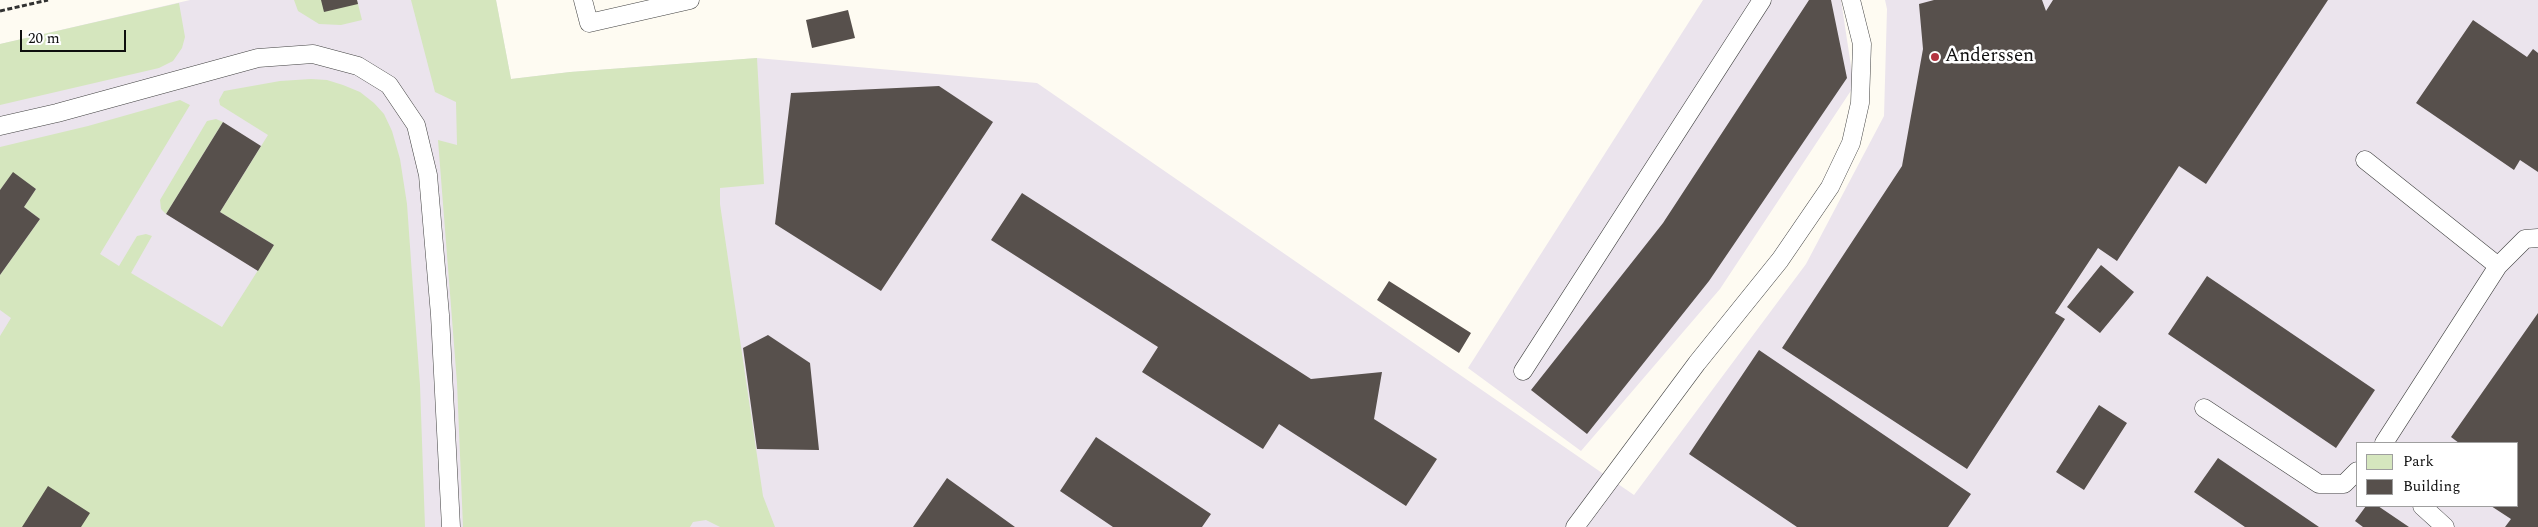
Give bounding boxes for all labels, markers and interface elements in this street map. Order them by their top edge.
scale bar [22,20,129,52]
text: 20 m [28,27,60,50]
place label: Anderssen [1945,46,2034,68]
marker: Anderssen [1929,51,1941,63]
legend [2356,442,2518,507]
text: Park [2403,450,2434,473]
text: Building [2403,475,2460,498]

